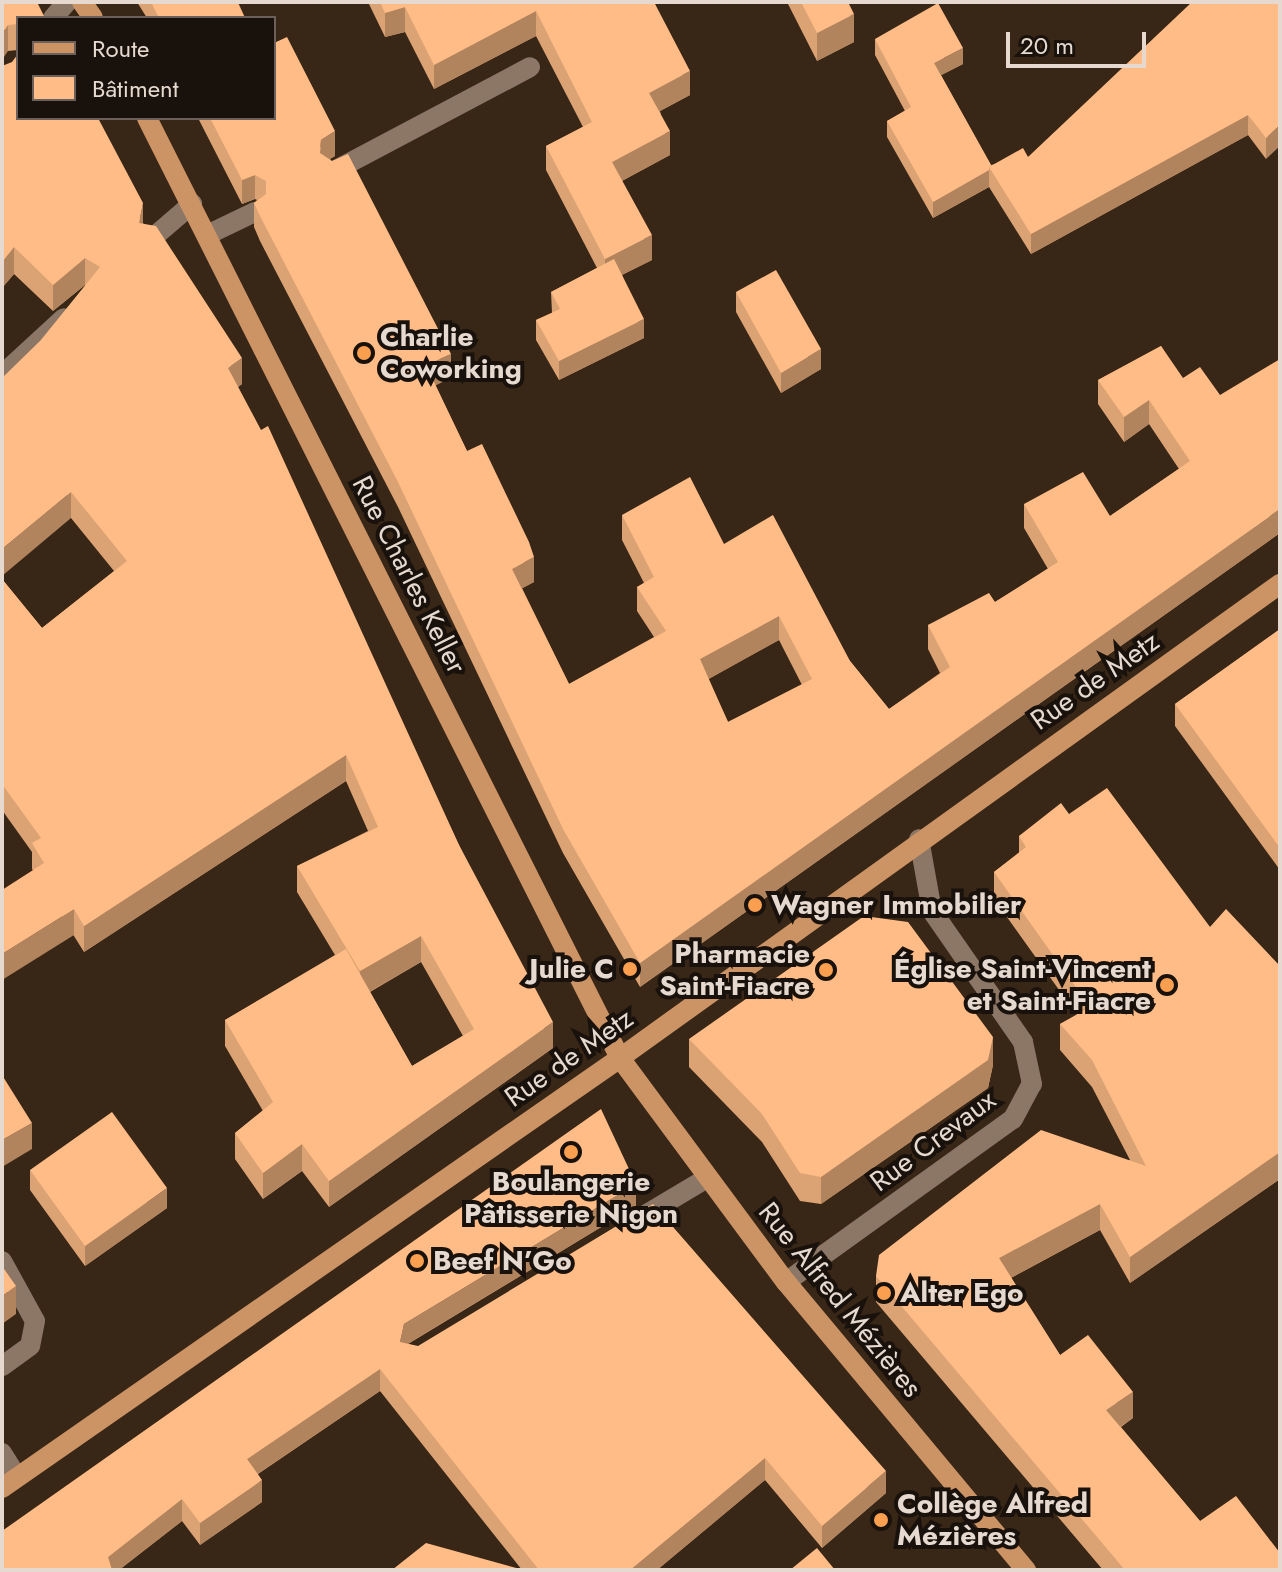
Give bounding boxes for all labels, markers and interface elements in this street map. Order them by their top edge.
legend [16,16,276,120]
scale bar [1010,16,1150,66]
text: 20 m [1020,28,1074,63]
text: Route [92,31,149,66]
text: Bâtiment [92,71,178,106]
place label: Charlie Coworking [380,320,522,386]
marker: Charlie Coworking [355,344,373,362]
street label: Rue Charles Keller [345,471,473,679]
street label: Rue de Metz [1024,625,1166,737]
place label: Wagner Immobilier [771,888,1021,922]
marker: Wagner Immobilier [746,896,764,914]
place label: Pharmacie Saint-Fiacre [659,937,810,1003]
place label: Julie C [529,952,614,986]
place label: Église Saint-Vincent et Saint-Fiacre [894,952,1151,1018]
marker: Julie C [621,960,639,978]
marker: Pharmacie Saint-Fiacre [817,961,835,979]
marker: Église Saint-Vincent et Saint-Fiacre [1158,976,1176,994]
street label: Rue de Metz [498,1002,640,1114]
street label: Rue Crevaux [864,1083,1002,1199]
marker: Boulangerie Pâtisserie Nigon [562,1143,580,1161]
place label: Boulangerie Pâtisserie Nigon [464,1165,678,1231]
street label: Rue Alfred Mézières [751,1196,929,1404]
place label: Beef N’Go [433,1244,572,1278]
marker: Beef N’Go [408,1252,426,1270]
place label: Alter Ego [900,1276,1023,1310]
marker: Alter Ego [875,1284,893,1302]
place label: Collège Alfred Mézières [897,1487,1088,1553]
marker: Collège Alfred Mézières [872,1511,890,1529]

